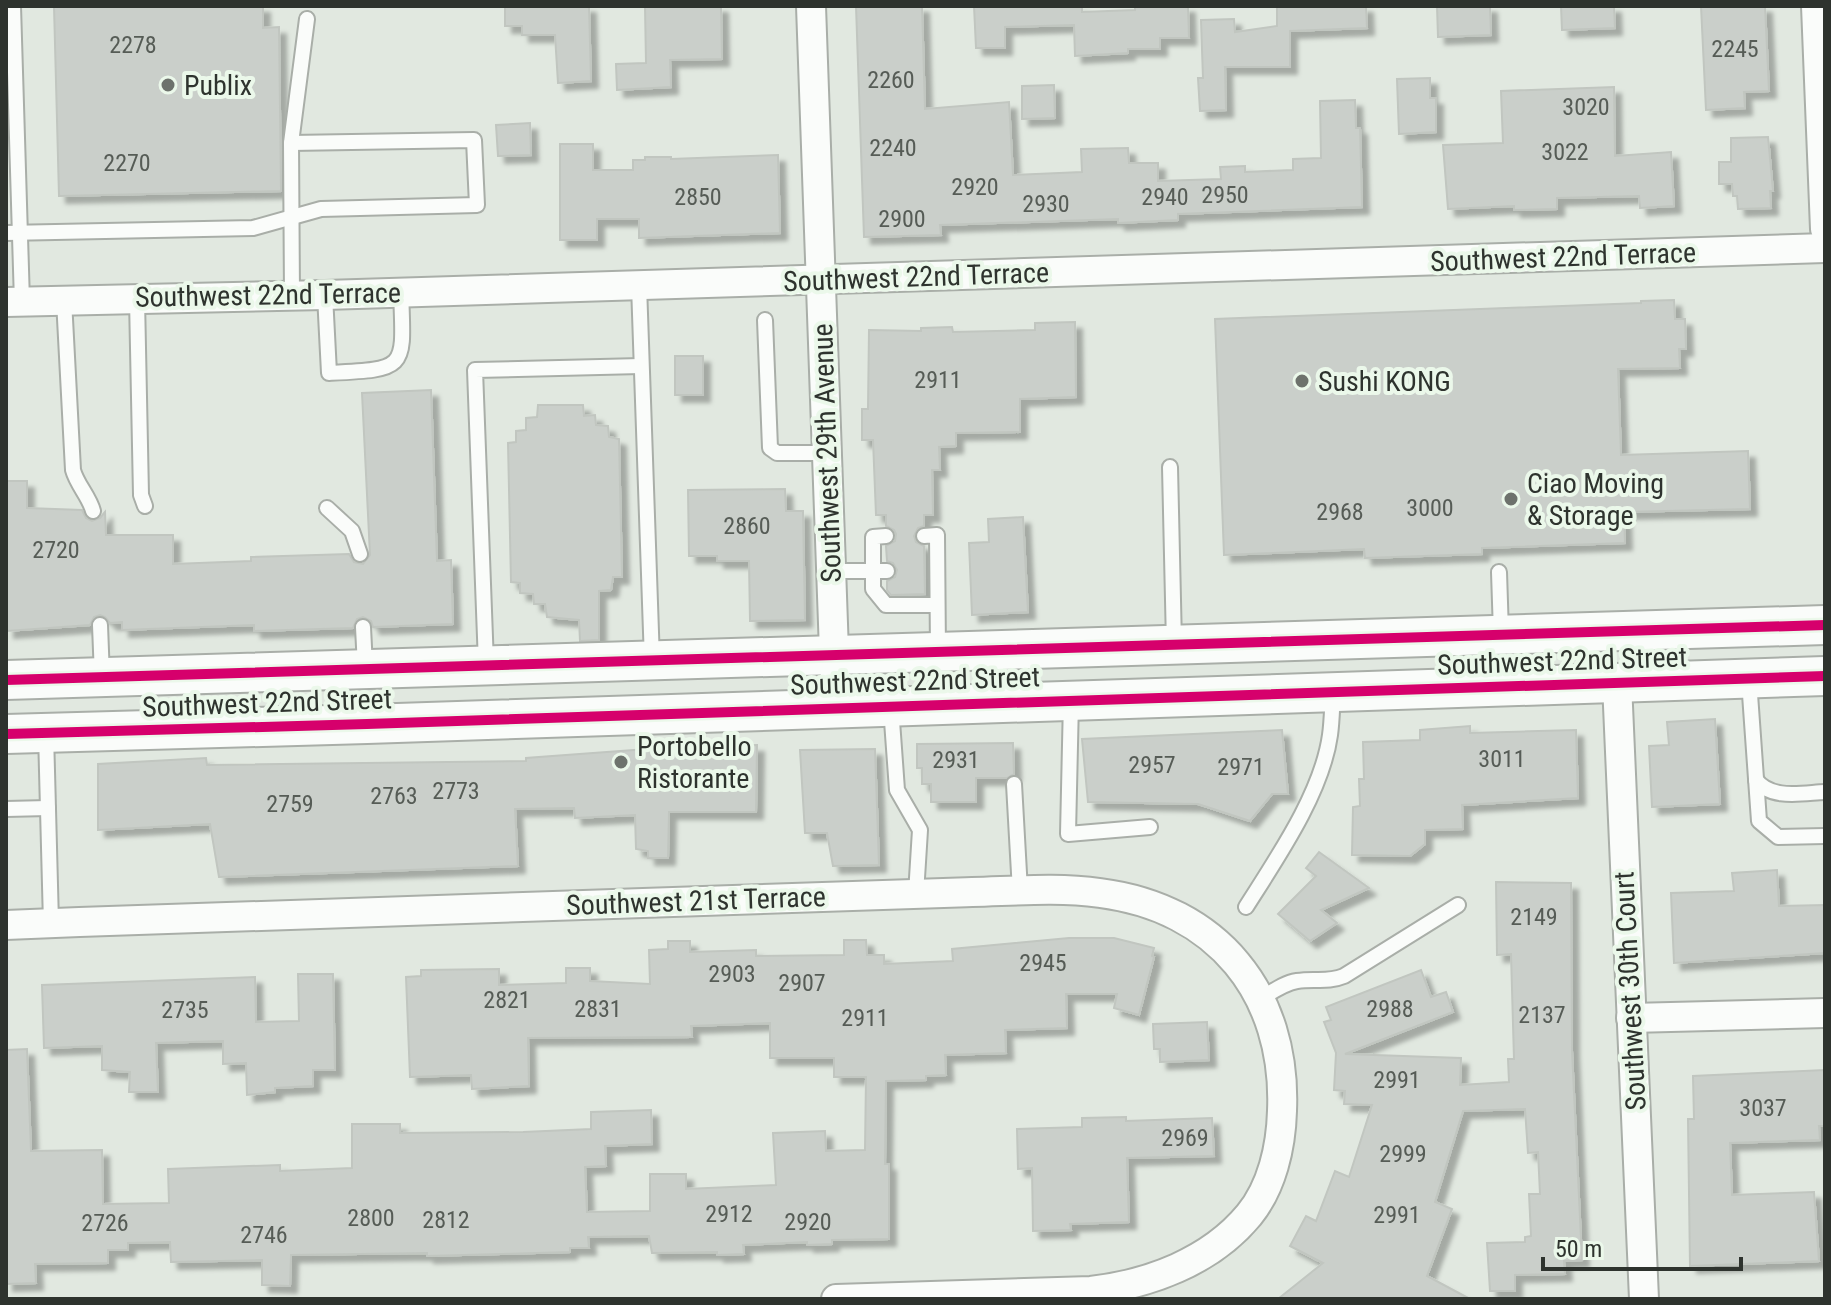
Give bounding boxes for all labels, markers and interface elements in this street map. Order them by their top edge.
house number: 2278 [109,31,157,59]
house number: 2245 [1711,35,1759,63]
house number: 2260 [867,66,915,94]
place label: Publix [184,69,252,102]
marker: Publix [159,76,177,94]
house number: 3020 [1562,93,1610,121]
house number: 2240 [869,134,917,162]
house number: 3022 [1541,138,1589,166]
house number: 2270 [103,149,151,177]
house number: 2920 [951,173,999,201]
house number: 2950 [1201,181,1249,209]
house number: 2850 [674,183,722,211]
house number: 2940 [1141,183,1189,211]
house number: 2930 [1022,190,1070,218]
house number: 2900 [878,205,926,233]
street label: Southwest 22nd Terrace [1429,236,1697,278]
street label: Southwest 22nd Terrace [782,256,1050,298]
street label: Southwest 22nd Terrace [135,276,401,314]
street label: Southwest 29th Avenue [806,323,848,583]
place label: Sushi KONG [1318,365,1451,398]
house number: 2911 [914,366,962,394]
marker: Sushi KONG [1293,372,1311,390]
place label: Ciao Moving & Storage [1527,467,1664,532]
marker: Ciao Moving & Storage [1502,490,1520,508]
house number: 3000 [1406,494,1454,522]
house number: 2968 [1316,498,1364,526]
house number: 2860 [723,512,771,540]
house number: 2720 [32,536,80,564]
street label: Southwest 22nd Street [1437,640,1687,682]
street label: Southwest 22nd Street [790,660,1040,702]
street label: Southwest 22nd Street [142,682,392,724]
place label: Portobello Ristorante [637,730,752,795]
house number: 3011 [1478,745,1526,773]
house number: 2931 [932,746,980,774]
house number: 2957 [1128,751,1176,779]
marker: Portobello Ristorante [612,753,630,771]
house number: 2971 [1217,753,1265,781]
house number: 2773 [432,777,480,805]
house number: 2763 [370,782,418,810]
house number: 2759 [266,790,314,818]
street label: Southwest 30th Court [1607,871,1653,1111]
street label: Southwest 21st Terrace [566,880,826,922]
house number: 2149 [1510,903,1558,931]
house number: 2945 [1019,949,1067,977]
house number: 2903 [708,960,756,988]
house number: 2907 [778,969,826,997]
house number: 2821 [483,986,531,1014]
house number: 2831 [574,995,622,1023]
house number: 2988 [1366,995,1414,1023]
house number: 2735 [161,996,209,1024]
house number: 2137 [1518,1001,1566,1029]
house number: 2911 [841,1004,889,1032]
house number: 2991 [1373,1066,1421,1094]
house number: 3037 [1739,1094,1787,1122]
house number: 2969 [1161,1124,1209,1152]
house number: 2999 [1379,1140,1427,1168]
house number: 2912 [705,1200,753,1228]
house number: 2991 [1373,1201,1421,1229]
house number: 2800 [347,1204,395,1232]
house number: 2812 [422,1206,470,1234]
house number: 2920 [784,1208,832,1236]
house number: 2726 [81,1209,129,1237]
house number: 2746 [240,1221,288,1249]
scale bar [1543,1221,1741,1271]
text: 50 m [1555,1235,1602,1263]

